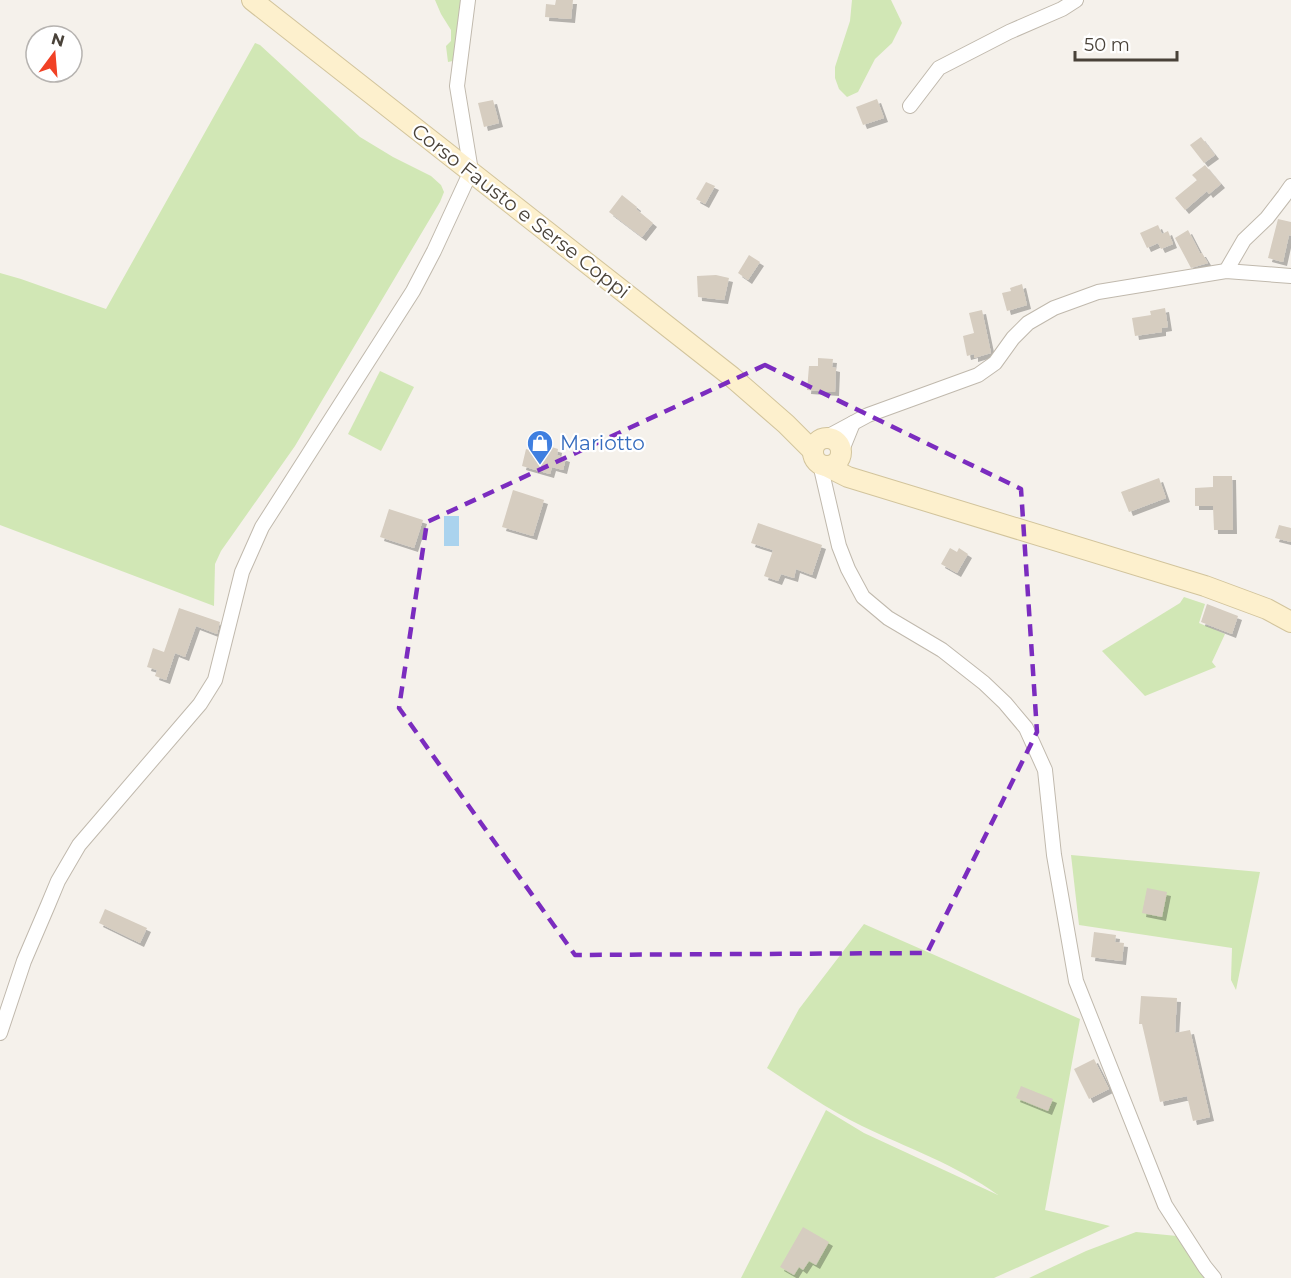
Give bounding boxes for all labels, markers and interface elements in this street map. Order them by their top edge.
north arrow [24,24,84,84]
scale bar [1075,24,1177,62]
text: N [49,29,67,51]
text: 50 m [1084,34,1130,56]
street label: Corso Fausto e Serse Coppi [407,118,635,304]
shop icon: Mariotto [525,428,555,466]
place label: Mariotto [560,431,645,455]

